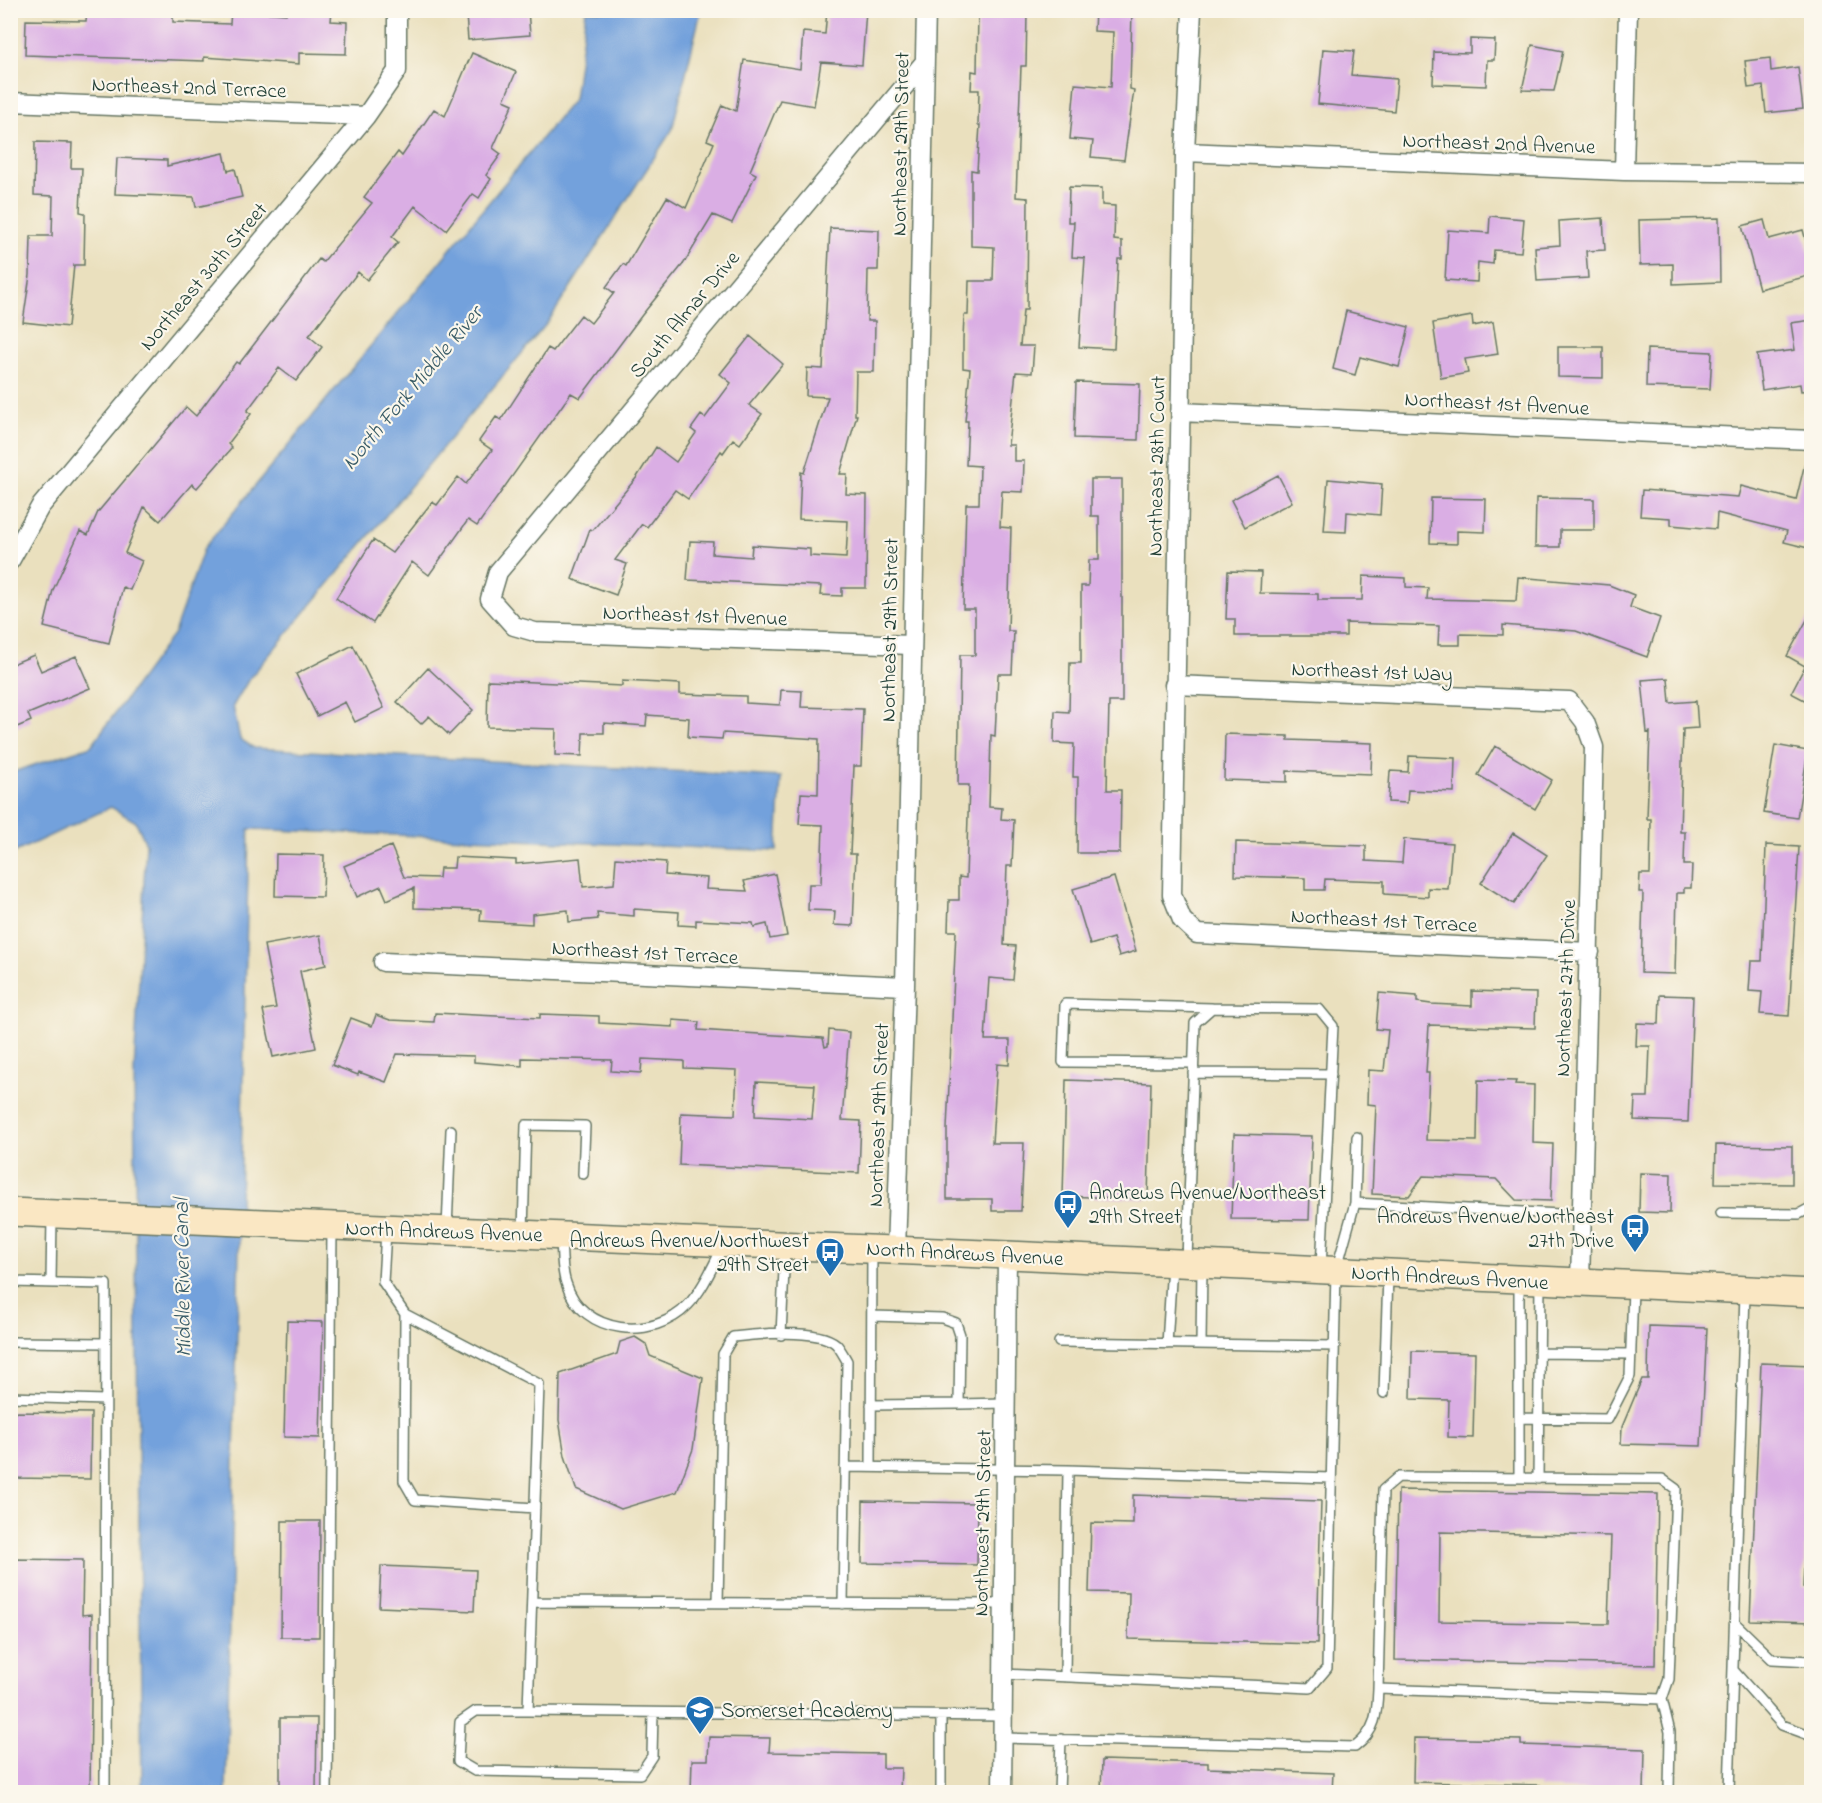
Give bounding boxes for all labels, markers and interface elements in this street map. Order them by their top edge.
street label: Northeast 29th Street [885,52,919,236]
street label: Northeast 2nd Terrace [91,71,287,107]
street label: Northeast 2nd Avenue [1402,127,1596,163]
street label: Northeast 30th Street [133,197,276,358]
street label: South Almar Drive [623,245,748,386]
water label: North Fork Middle River [335,298,494,478]
street label: Northeast 28th Court [1141,375,1175,557]
street label: Northeast 1st Avenue [1404,385,1591,425]
street label: Northeast 29th Street [874,538,908,722]
street label: Northeast 1st Avenue [602,599,788,635]
street label: Northeast 1st Way [1291,655,1453,693]
street label: Northeast 27th Drive [1549,898,1585,1077]
street label: Northeast 1st Terrace [1290,902,1478,942]
street label: Northeast 1st Terrace [551,934,739,974]
street label: Northeast 29th Street [862,1022,898,1208]
place label: Andrews Avenue/Northeast 29th Street [1089,1179,1326,1233]
bus stop icon: Andrews Avenue/Northeast 29th Street [1052,1188,1084,1230]
water label: Middle River Canal [167,1196,201,1358]
place label: Andrews Avenue/Northeast 27th Drive [1377,1203,1615,1257]
bus stop icon: Andrews Avenue/Northeast 27th Drive [1619,1212,1651,1254]
street label: North Andrews Avenue [345,1215,544,1251]
place label: Andrews Avenue/Northwest 29th Street [569,1227,809,1281]
street label: North Andrews Avenue [866,1235,1065,1275]
bus stop icon: Andrews Avenue/Northwest 29th Street [814,1236,846,1278]
street label: North Andrews Avenue [1351,1259,1550,1299]
street label: Northwest 29th Street [967,1429,1001,1617]
school or university icon: Somerset Academy [684,1694,716,1736]
place label: Somerset Academy [721,1697,893,1729]

